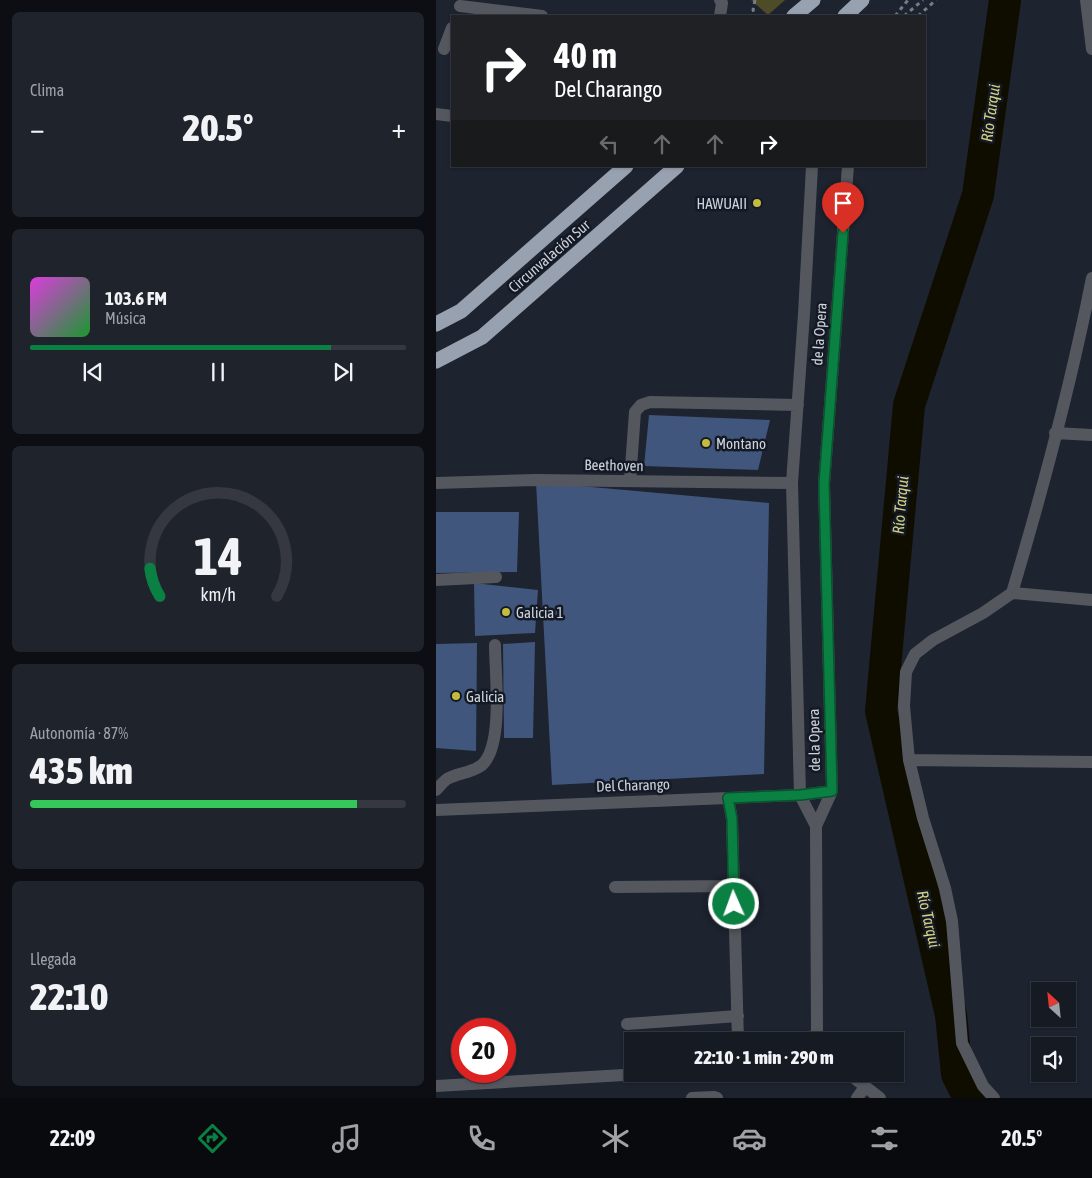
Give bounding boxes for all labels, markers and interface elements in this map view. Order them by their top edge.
icon: right [471,35,536,100]
text: 40 m [554,35,617,75]
text: Del Charango [554,76,662,102]
text: Clima [30,81,64,99]
water label: Río Tarqui [977,83,1004,143]
text: 20.5° [183,106,253,149]
text: − [30,112,45,144]
text: + [391,112,406,144]
icon: left [595,130,623,158]
icon: ahead [648,130,676,158]
icon: ahead [701,130,729,158]
icon: right [754,130,782,158]
pin [822,182,864,233]
icon: arrive [829,189,857,217]
place label: HAWUAII [697,195,747,212]
marker: HAWUAII [751,197,763,209]
street label: Circunvalación Sur [505,216,593,296]
text: 103.6 FM [105,287,167,309]
street label: de la Opera [808,302,830,366]
text: Música [105,309,146,327]
icon: previous [79,358,107,386]
icon: pause [204,358,232,386]
icon: next [329,358,357,386]
place label: Montano [716,435,766,452]
marker: Montano [700,437,712,449]
street label: Beethoven [584,456,644,474]
water label: Río Tarqui [889,475,913,535]
text: 14 [194,526,242,586]
text: km/h [200,584,236,605]
place label: Galicia 1 [516,604,563,621]
marker: Galicia 1 [500,606,512,618]
place label: Galicia [466,688,504,705]
marker: Galicia [450,690,462,702]
street label: de la Opera [805,708,823,772]
text: Autonomía · 87% [30,724,128,742]
text: 435 km [30,749,133,792]
street label: Del Charango [596,775,670,795]
position arrow [707,877,759,929]
water label: Río Tarqui [913,889,944,950]
text: Llegada [30,950,77,968]
text: 22:10 [30,975,108,1018]
north arrow [1031,982,1076,1028]
map controls [1031,982,1076,1082]
speed limit sign: 20 [451,1018,516,1083]
button: sound [1031,1037,1076,1082]
text: 22:10 · 1 min · 290 m [694,1046,834,1068]
icon: directions [195,1121,230,1156]
icon: music [329,1121,364,1156]
icon: phone [464,1121,499,1156]
icon: climate [598,1121,633,1156]
icon: car [732,1121,767,1156]
icon: filters [867,1121,902,1156]
text: 22:09 [50,1125,95,1151]
text: 20.5° [1001,1125,1042,1151]

